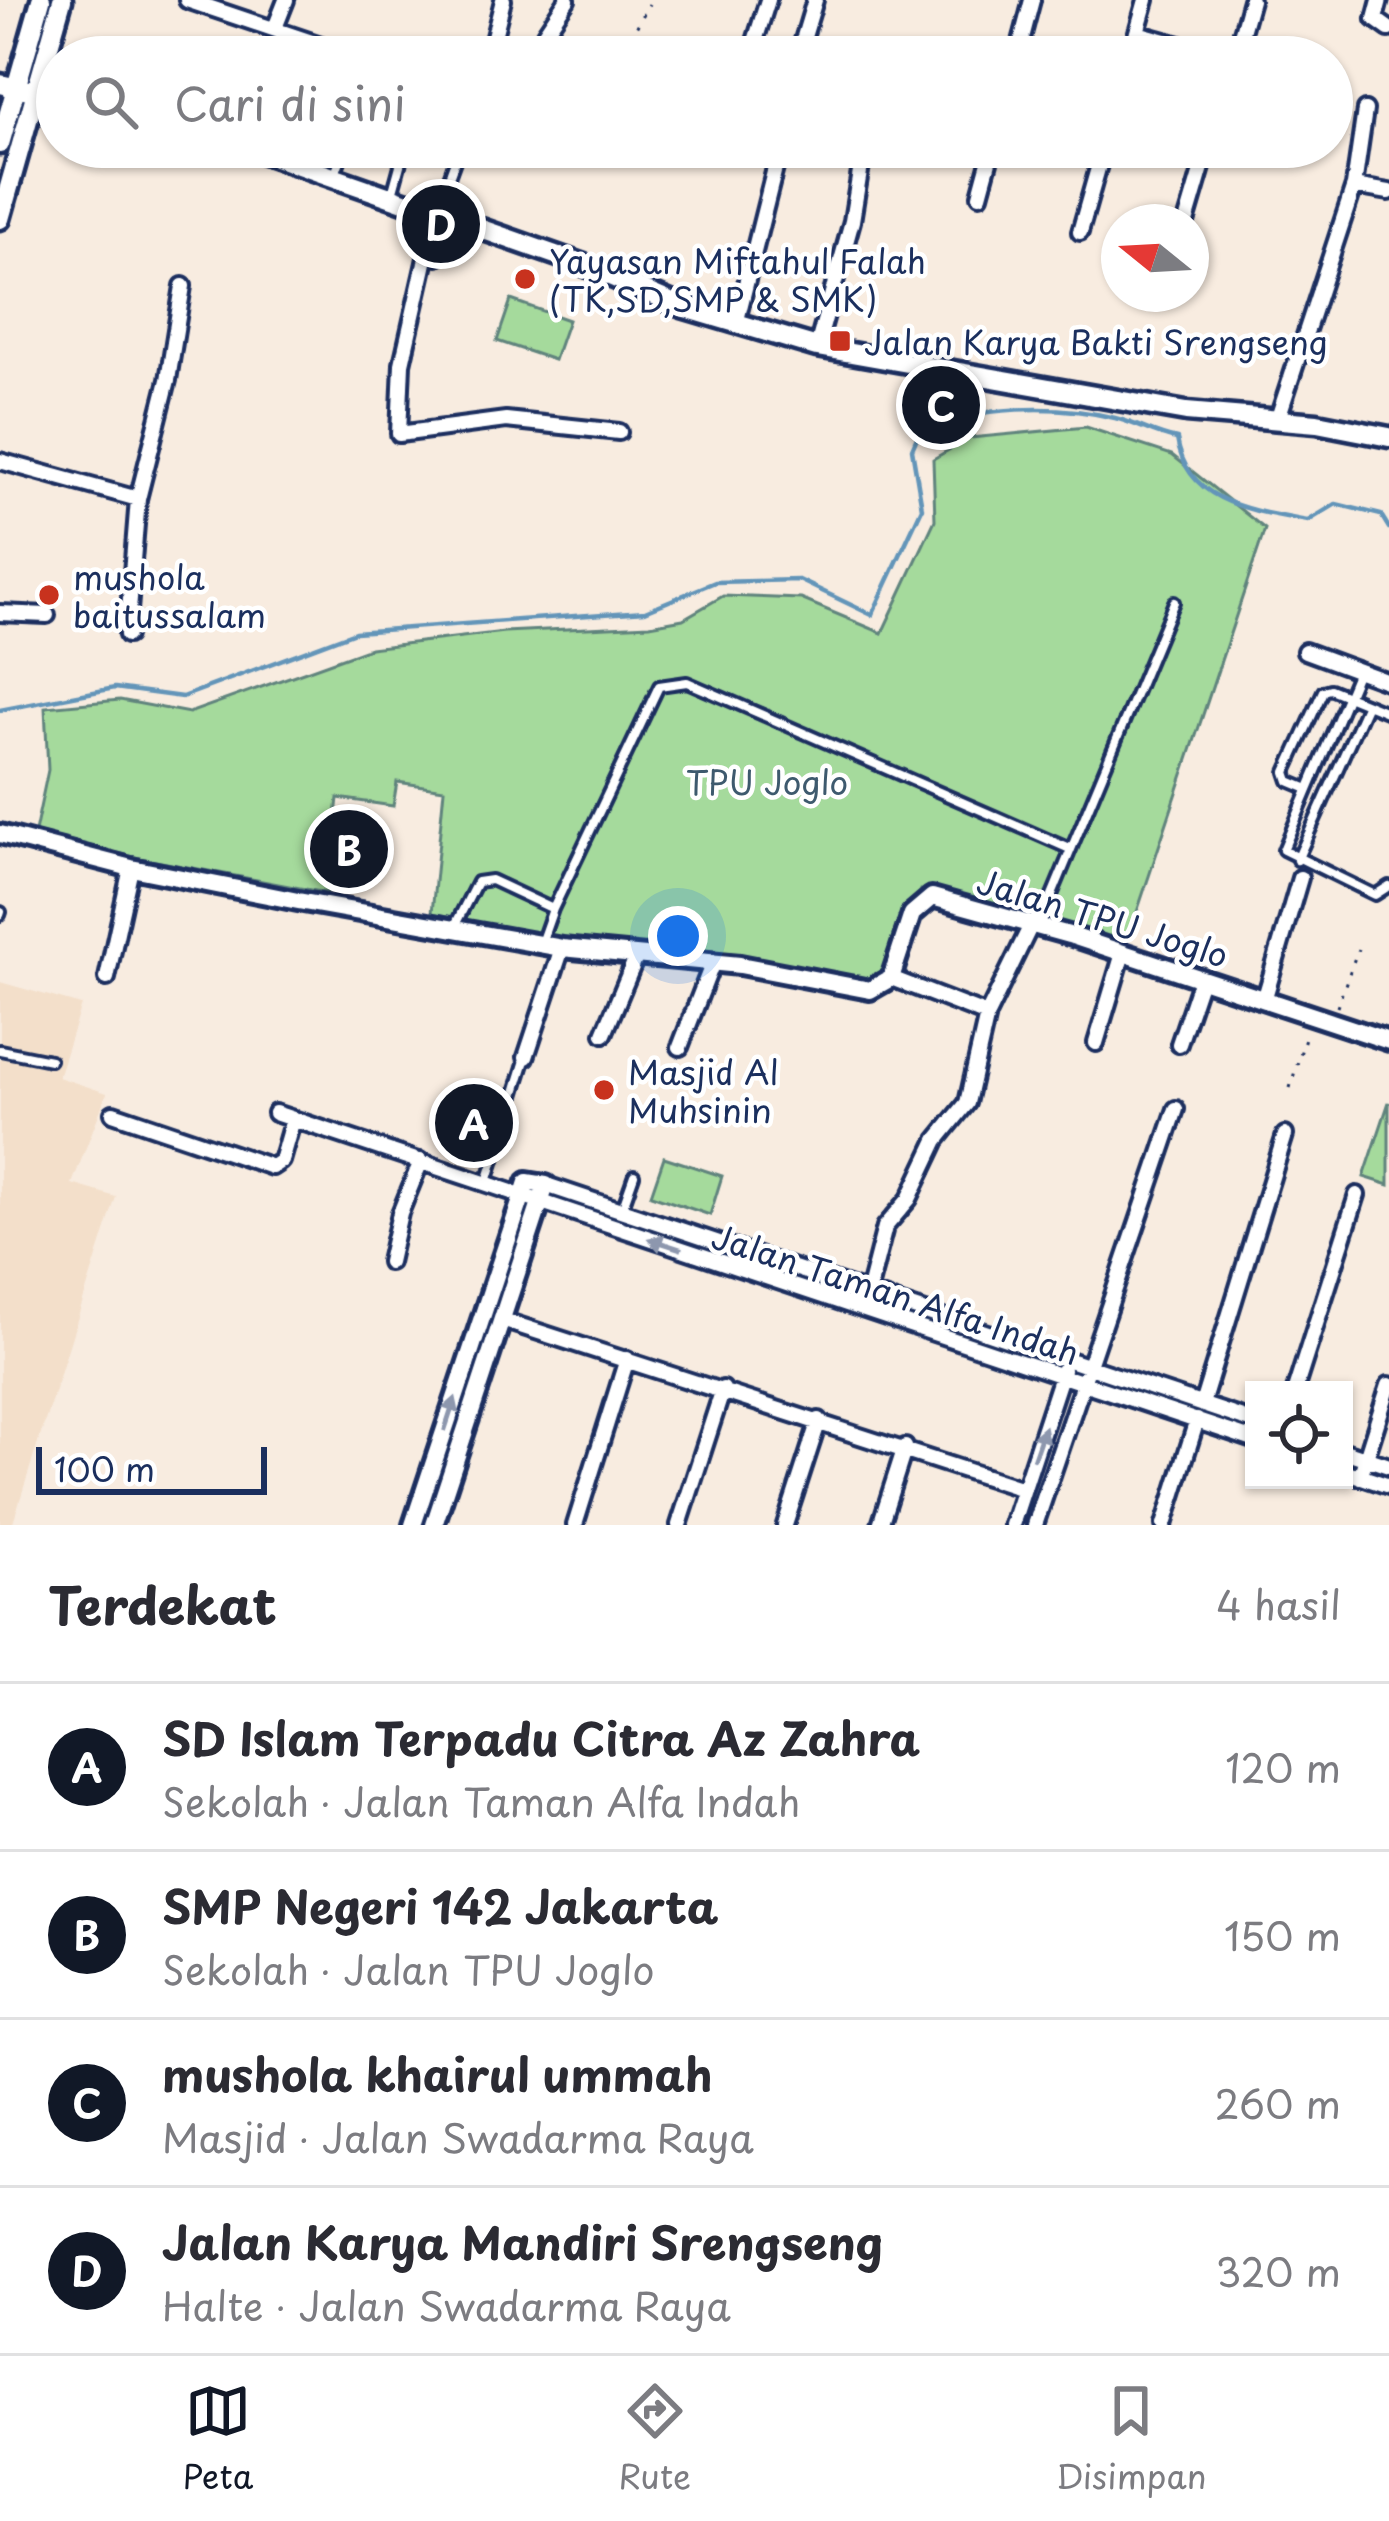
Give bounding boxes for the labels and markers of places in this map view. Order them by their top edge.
pin: D [402,179,480,269]
place label: Yayasan Miftahul Falah (TK,SD,SMP & SMK) [549,235,926,323]
marker: Yayasan Miftahul Falah (TK,SD,SMP & SMK) [512,266,538,292]
place label: Jalan Karya Bakti Srengseng [864,316,1328,366]
marker: Jalan Karya Bakti Srengseng [827,328,853,354]
pin: C [902,360,980,450]
place label: mushola baitussalam [73,551,266,639]
marker: mushola baitussalam [36,582,62,608]
pin: B [310,804,388,894]
place label: Masjid Al Muhsinin [628,1046,779,1134]
marker: Masjid Al Muhsinin [591,1077,617,1103]
pin: A [435,1078,513,1168]

